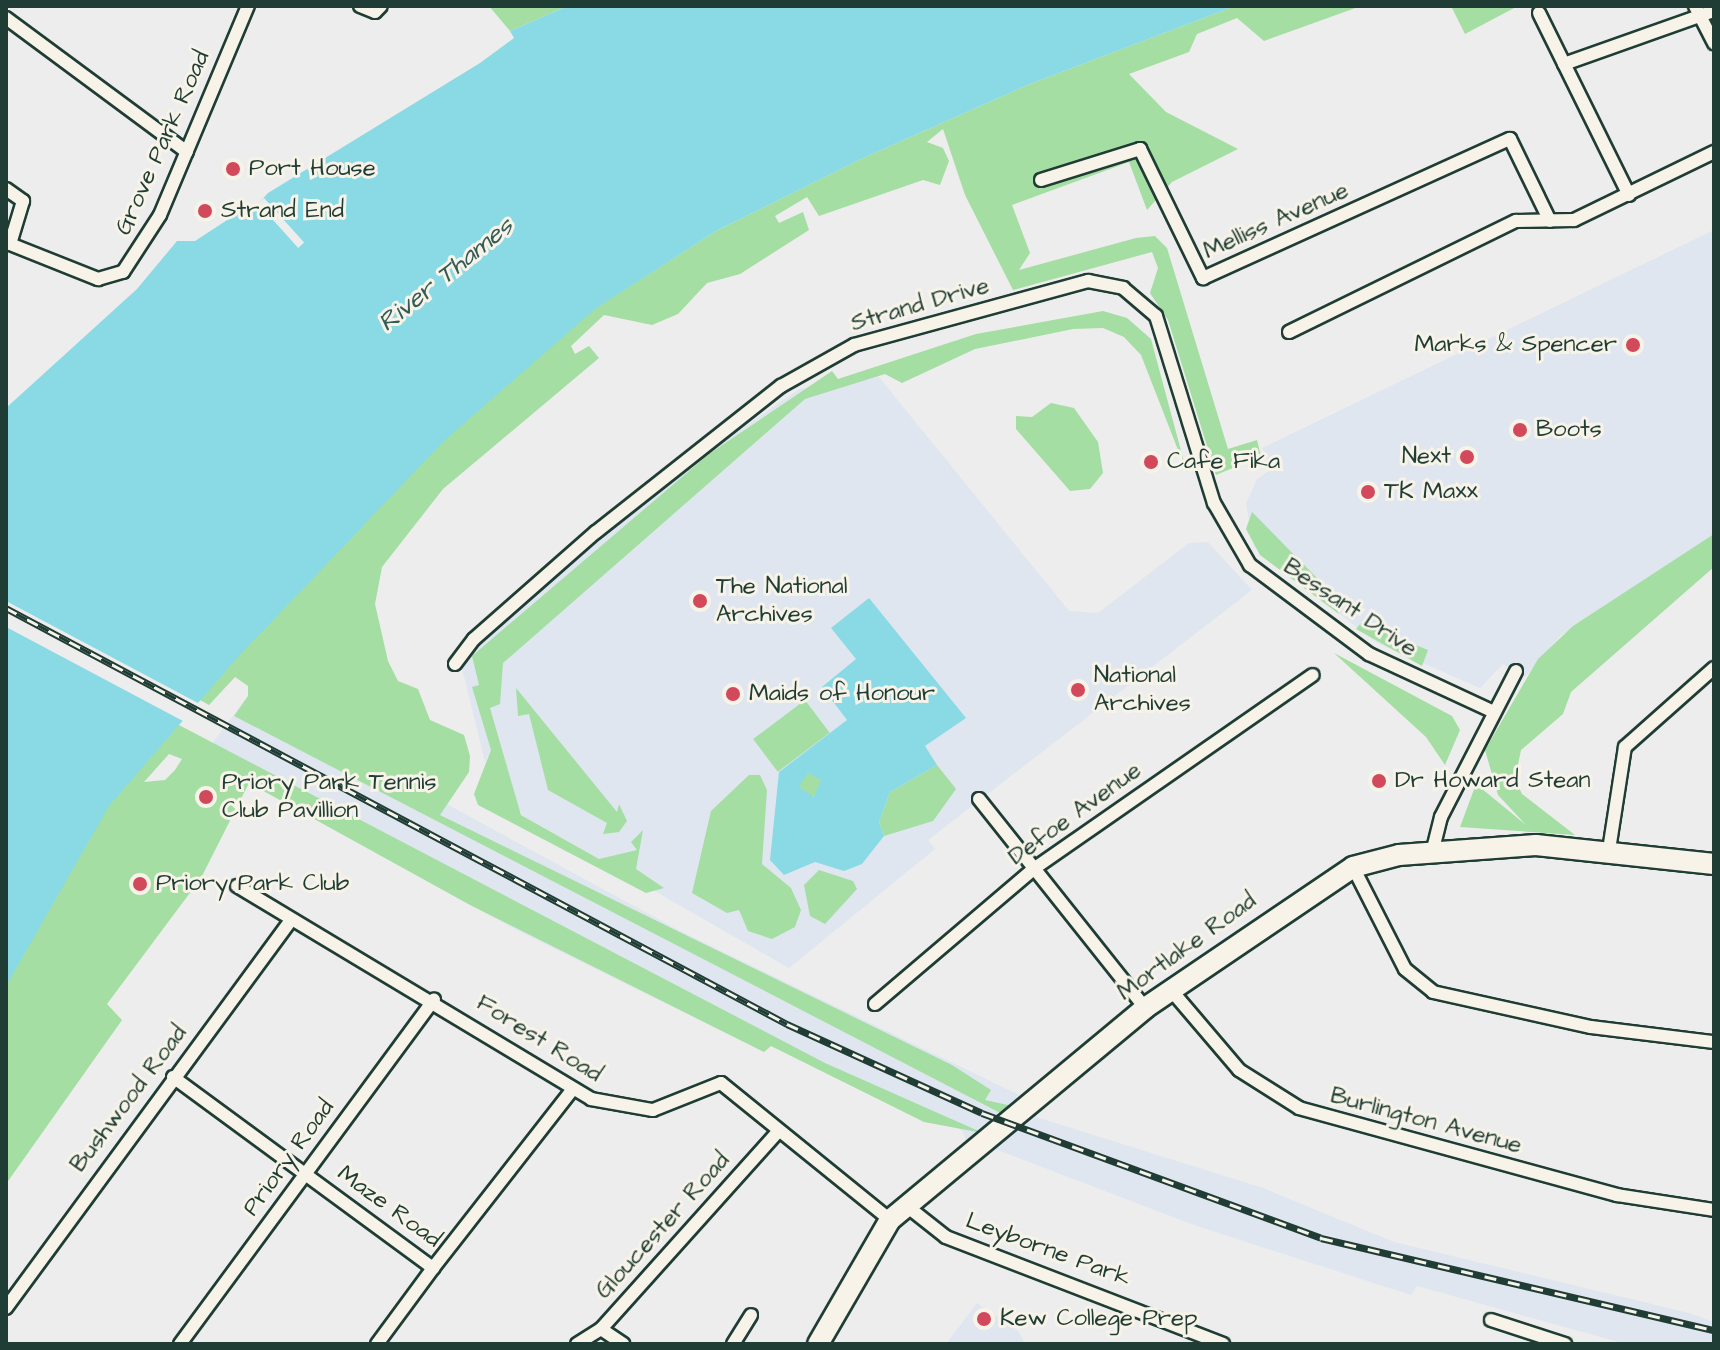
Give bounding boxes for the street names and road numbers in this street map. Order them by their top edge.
street label: Grove Park Road [109,46,217,240]
street label: Melliss Avenue [1199,176,1353,266]
street label: Strand Drive [848,272,992,338]
street label: Bessant Drive [1277,553,1423,663]
street label: Defoe Avenue [1003,756,1147,872]
street label: Mortlake Road [1112,887,1262,1007]
street label: Forest Road [471,989,607,1089]
street label: Bushwood Road [64,1020,194,1178]
street label: Burlington Avenue [1327,1082,1525,1160]
street label: Priory Road [237,1094,341,1222]
street label: Gloucester Road [590,1147,736,1305]
street label: Maze Road [331,1160,447,1254]
street label: Leyborne Park [962,1207,1134,1293]

